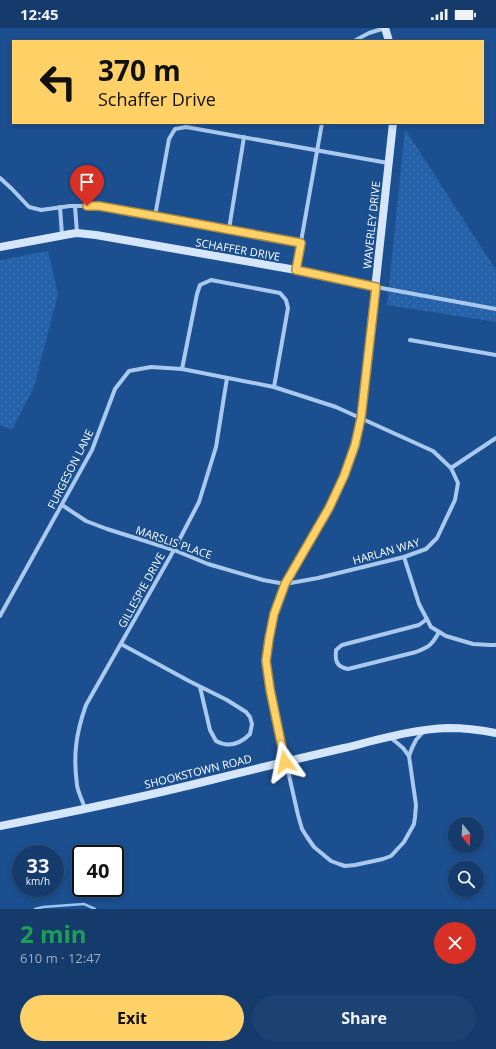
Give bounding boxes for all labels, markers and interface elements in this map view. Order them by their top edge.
text: 12:45 [20,4,59,24]
text: 370 m [98,51,181,89]
icon: left [32,56,84,108]
text: Schaffer Drive [98,87,216,111]
pin [70,165,104,206]
icon: arrive [76,171,98,193]
street label: WAVERLEY DRIVE [359,180,383,270]
street label: SCHAFFER DRIVE [195,234,281,264]
street label: FURGESON LANE [43,427,97,511]
street label: MARSLIS PLACE [134,522,214,562]
street label: HARLAN WAY [351,534,422,568]
street label: GILLESPIE DRIVE [114,550,168,630]
position arrow [264,741,306,783]
street label: SHOOKSTOWN ROAD [143,750,253,792]
north arrow [448,817,484,853]
map controls [448,817,484,897]
speed limit sign: 40 [72,845,124,897]
text: 33 [27,852,49,879]
button: search [448,861,484,897]
text: km/h [26,874,50,888]
text: 2 min [20,917,87,950]
button: close [434,922,476,964]
text: 610 m · 12:47 [20,949,101,967]
button: Exit [20,995,244,1041]
button: Share [252,995,476,1041]

